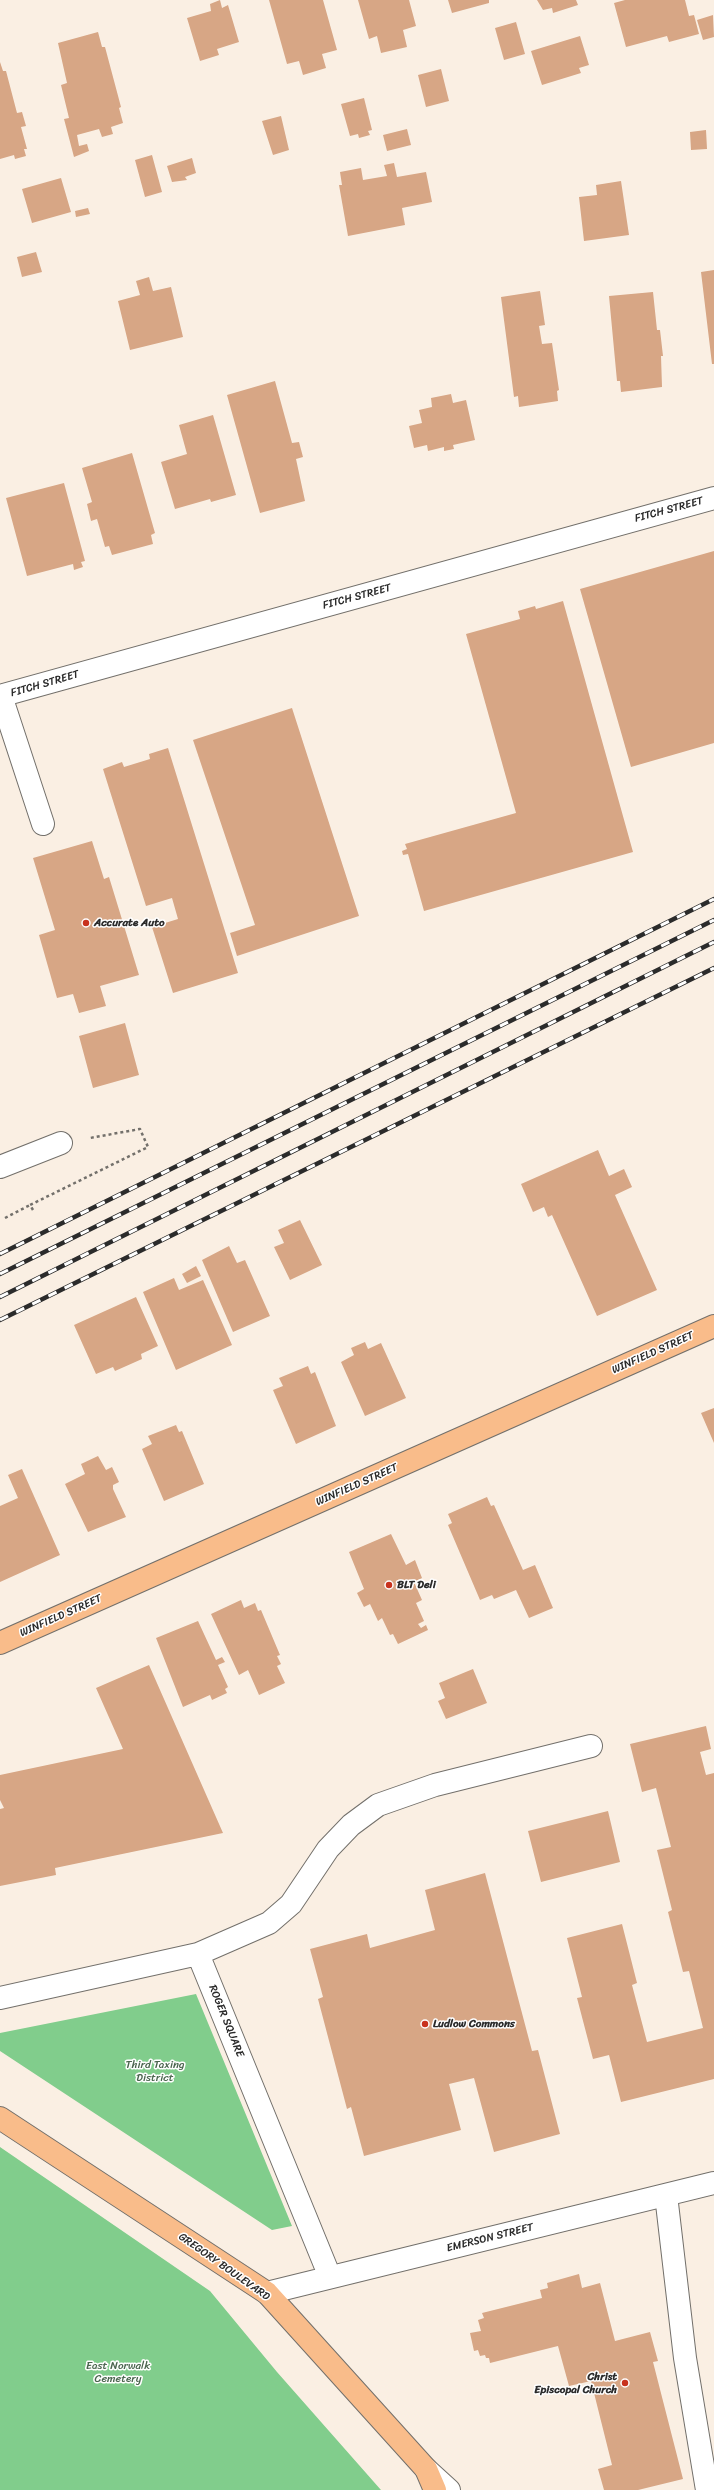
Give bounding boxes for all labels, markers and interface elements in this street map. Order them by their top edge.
street label: FITCH STREET [633,495,705,525]
street label: FITCH STREET [321,582,393,612]
street label: FITCH STREET [9,668,81,700]
place label: Accurate Auto [94,916,165,930]
marker: Accurate Auto [81,918,91,928]
street label: WINFIELD STREET [610,1329,696,1377]
street label: WINFIELD STREET [314,1461,400,1509]
place label: BLT Deli [397,1578,436,1592]
marker: BLT Deli [384,1580,394,1590]
street label: WINFIELD STREET [18,1592,104,1640]
street label: ROGER SQUARE [206,1983,246,2059]
place label: Ludlow Commons [433,2017,515,2031]
marker: Ludlow Commons [420,2019,430,2029]
park label: Third Taxing District [126,2058,184,2084]
street label: EMERSON STREET [445,2221,535,2255]
street label: GREGORY BOULEVARD [176,2230,272,2304]
park label: East Norwalk Cemetery [86,2359,150,2385]
place label: Christ Episcopal Church [534,2370,617,2396]
marker: Christ Episcopal Church [620,2378,630,2388]

